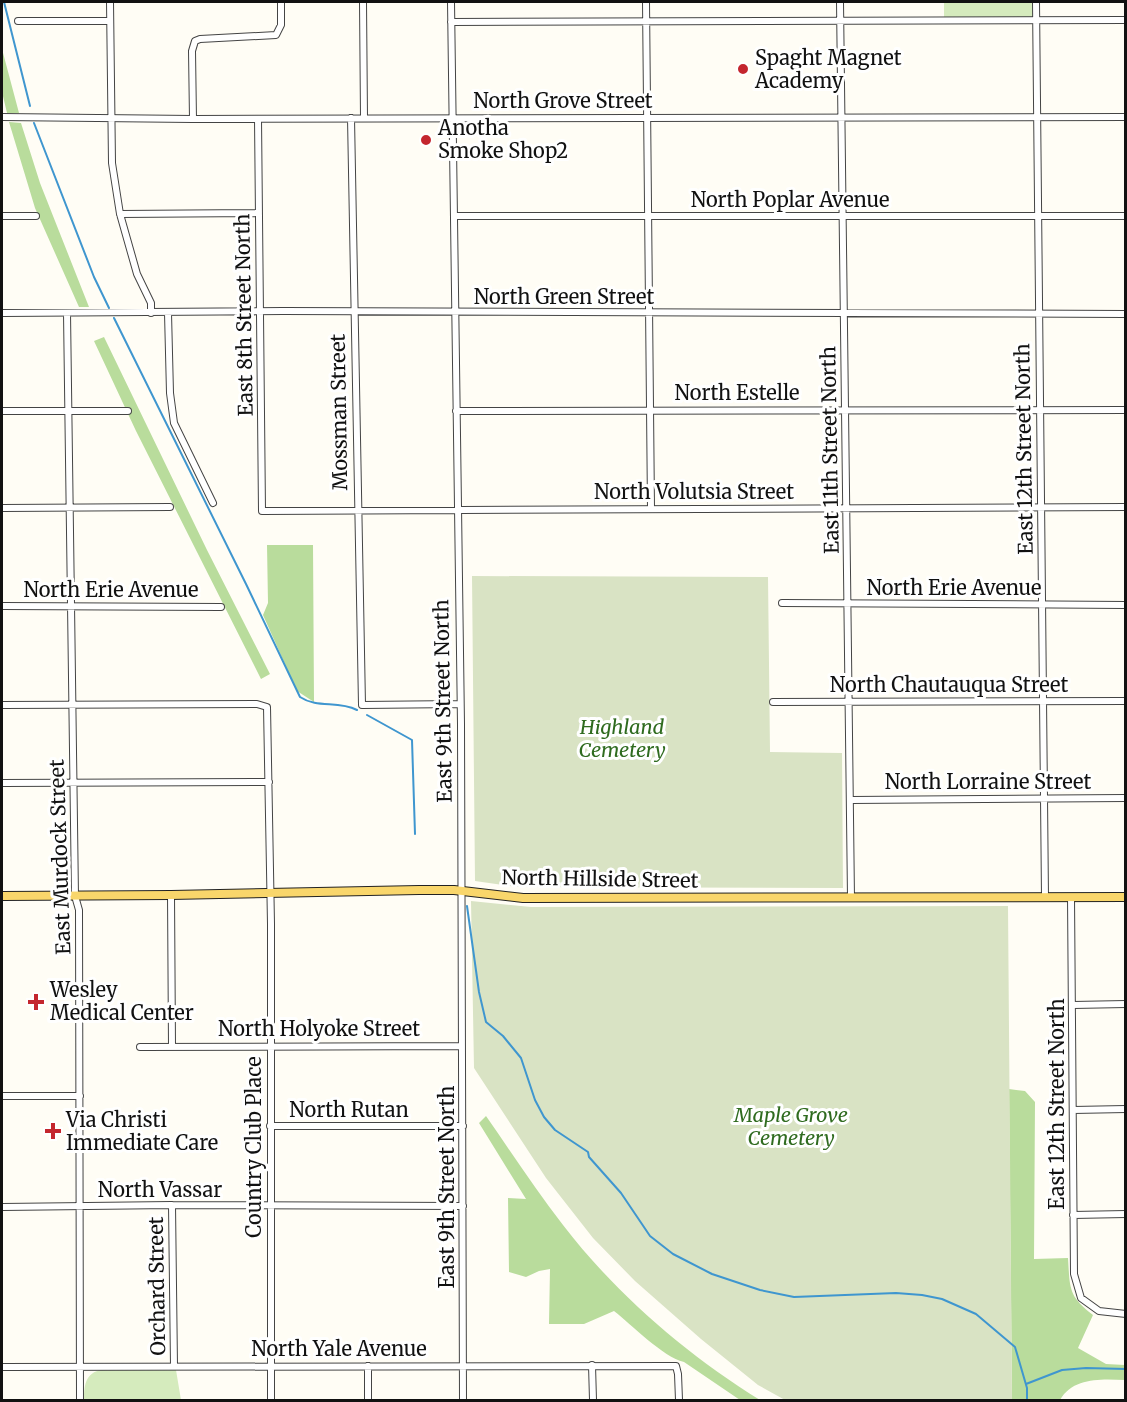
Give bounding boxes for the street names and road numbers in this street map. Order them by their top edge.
street label: North Grove Street [473,88,653,113]
street label: North Poplar Avenue [691,187,889,212]
street label: East 8th Street North [229,213,258,417]
street label: North Green Street [474,284,655,309]
street label: Mossman Street [325,333,352,490]
street label: East 12th Street North [1009,343,1038,555]
street label: East 11th Street North [815,346,844,554]
street label: North Estelle [675,380,800,405]
street label: North Volutsia Street [594,479,794,504]
street label: North Erie Avenue [866,575,1042,600]
street label: North Erie Avenue [23,577,199,602]
street label: East 9th Street North [428,599,457,803]
street label: North Chautauqua Street [830,672,1068,697]
street label: East Murdock Street [44,759,75,955]
street label: North Lorraine Street [885,769,1091,794]
street label: North Hillside Street [501,864,699,893]
street label: East 12th Street North [1044,998,1069,1210]
street label: North Holyoke Street [218,1016,420,1041]
street label: Country Club Place [241,1056,266,1238]
street label: East 9th Street North [434,1085,459,1289]
street label: North Rutan [289,1097,409,1122]
street label: North Vassar [98,1177,222,1202]
street label: Orchard Street [143,1216,170,1356]
street label: North Yale Avenue [251,1336,427,1361]

